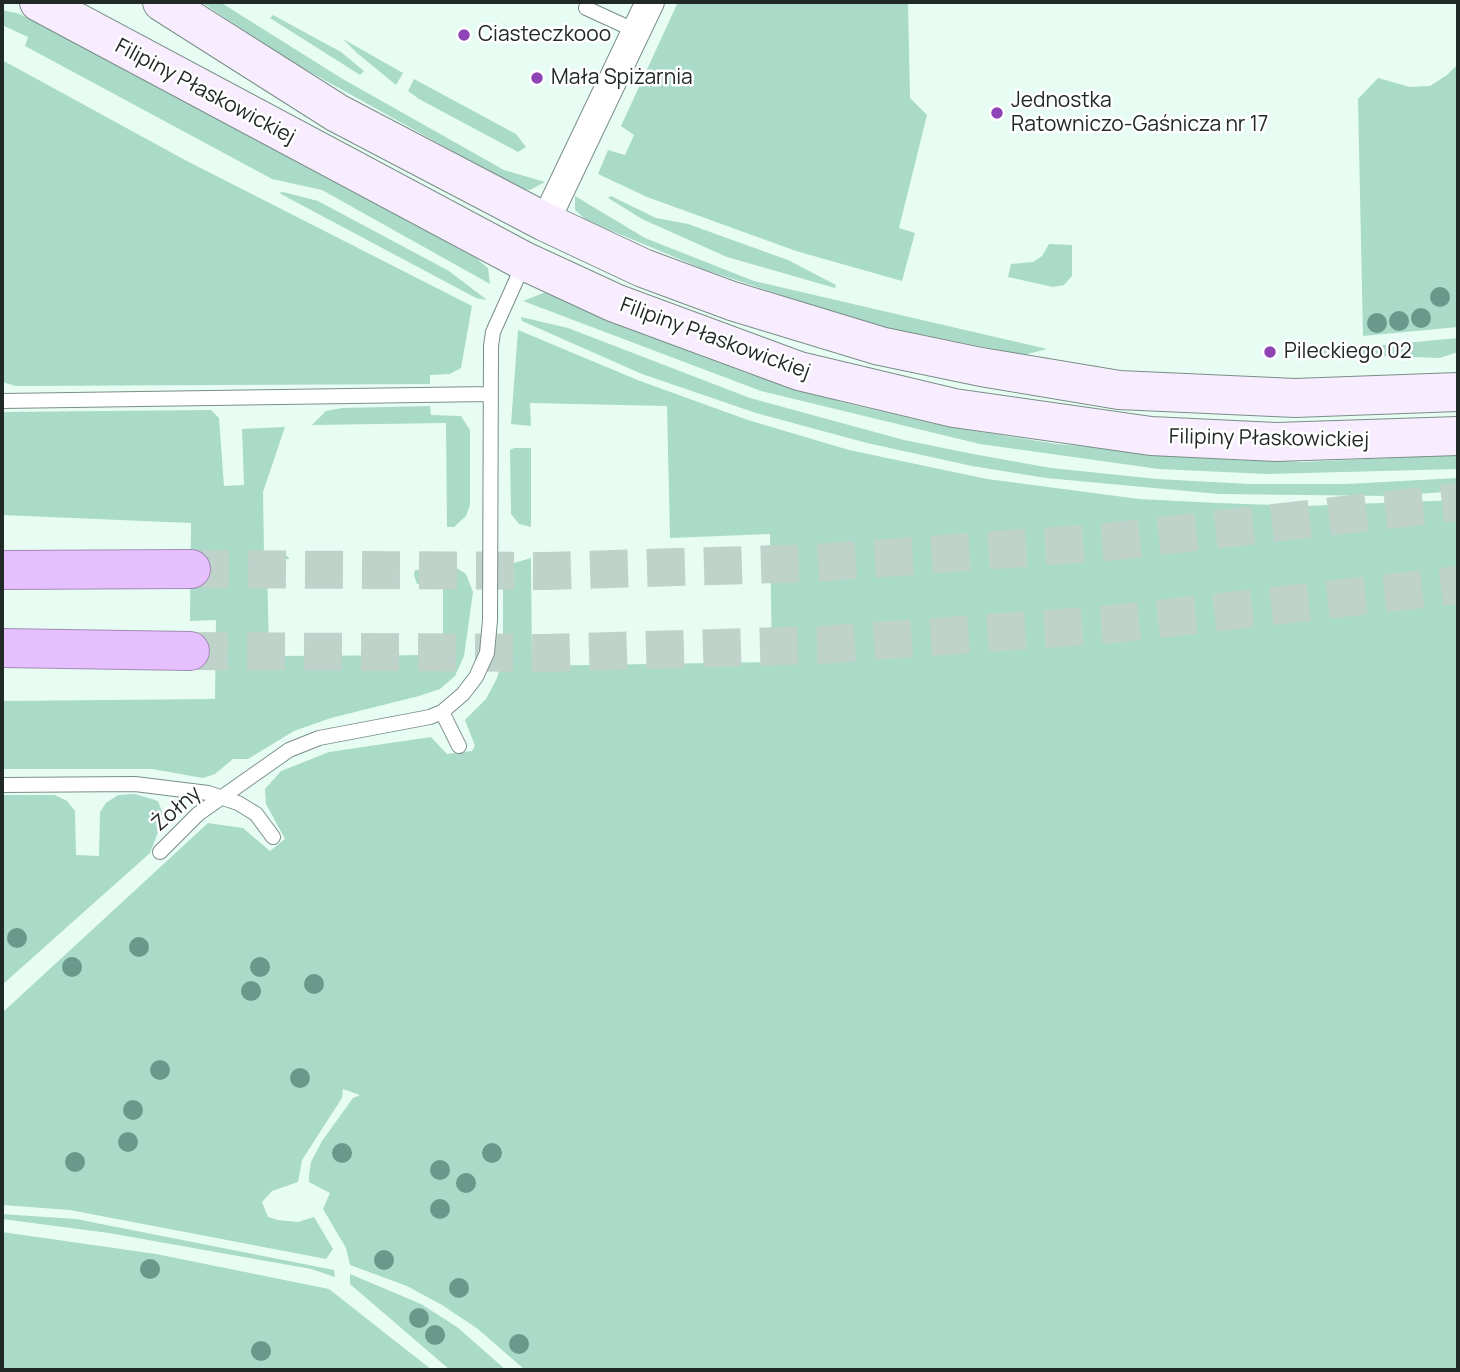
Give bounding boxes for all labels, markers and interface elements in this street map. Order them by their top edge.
place label: Ciasteczkooo [478,22,611,48]
marker: Ciasteczkooo [456,27,472,43]
street label: Filipiny Płaskowickiej [111,34,299,150]
place label: Mała Spiżarnia [551,65,693,91]
marker: Mała Spiżarnia [529,70,545,86]
place label: Jednostka Ratowniczo-Gaśnicza nr 17 [1011,88,1268,138]
marker: Jednostka Ratowniczo-Gaśnicza nr 17 [989,105,1005,121]
street label: Filipiny Płaskowickiej [617,293,813,385]
place label: Pileckiego 02 [1284,339,1412,365]
marker: Pileckiego 02 [1262,344,1278,360]
street label: Filipiny Płaskowickiej [1169,425,1369,453]
street label: Żołny [147,781,207,837]

